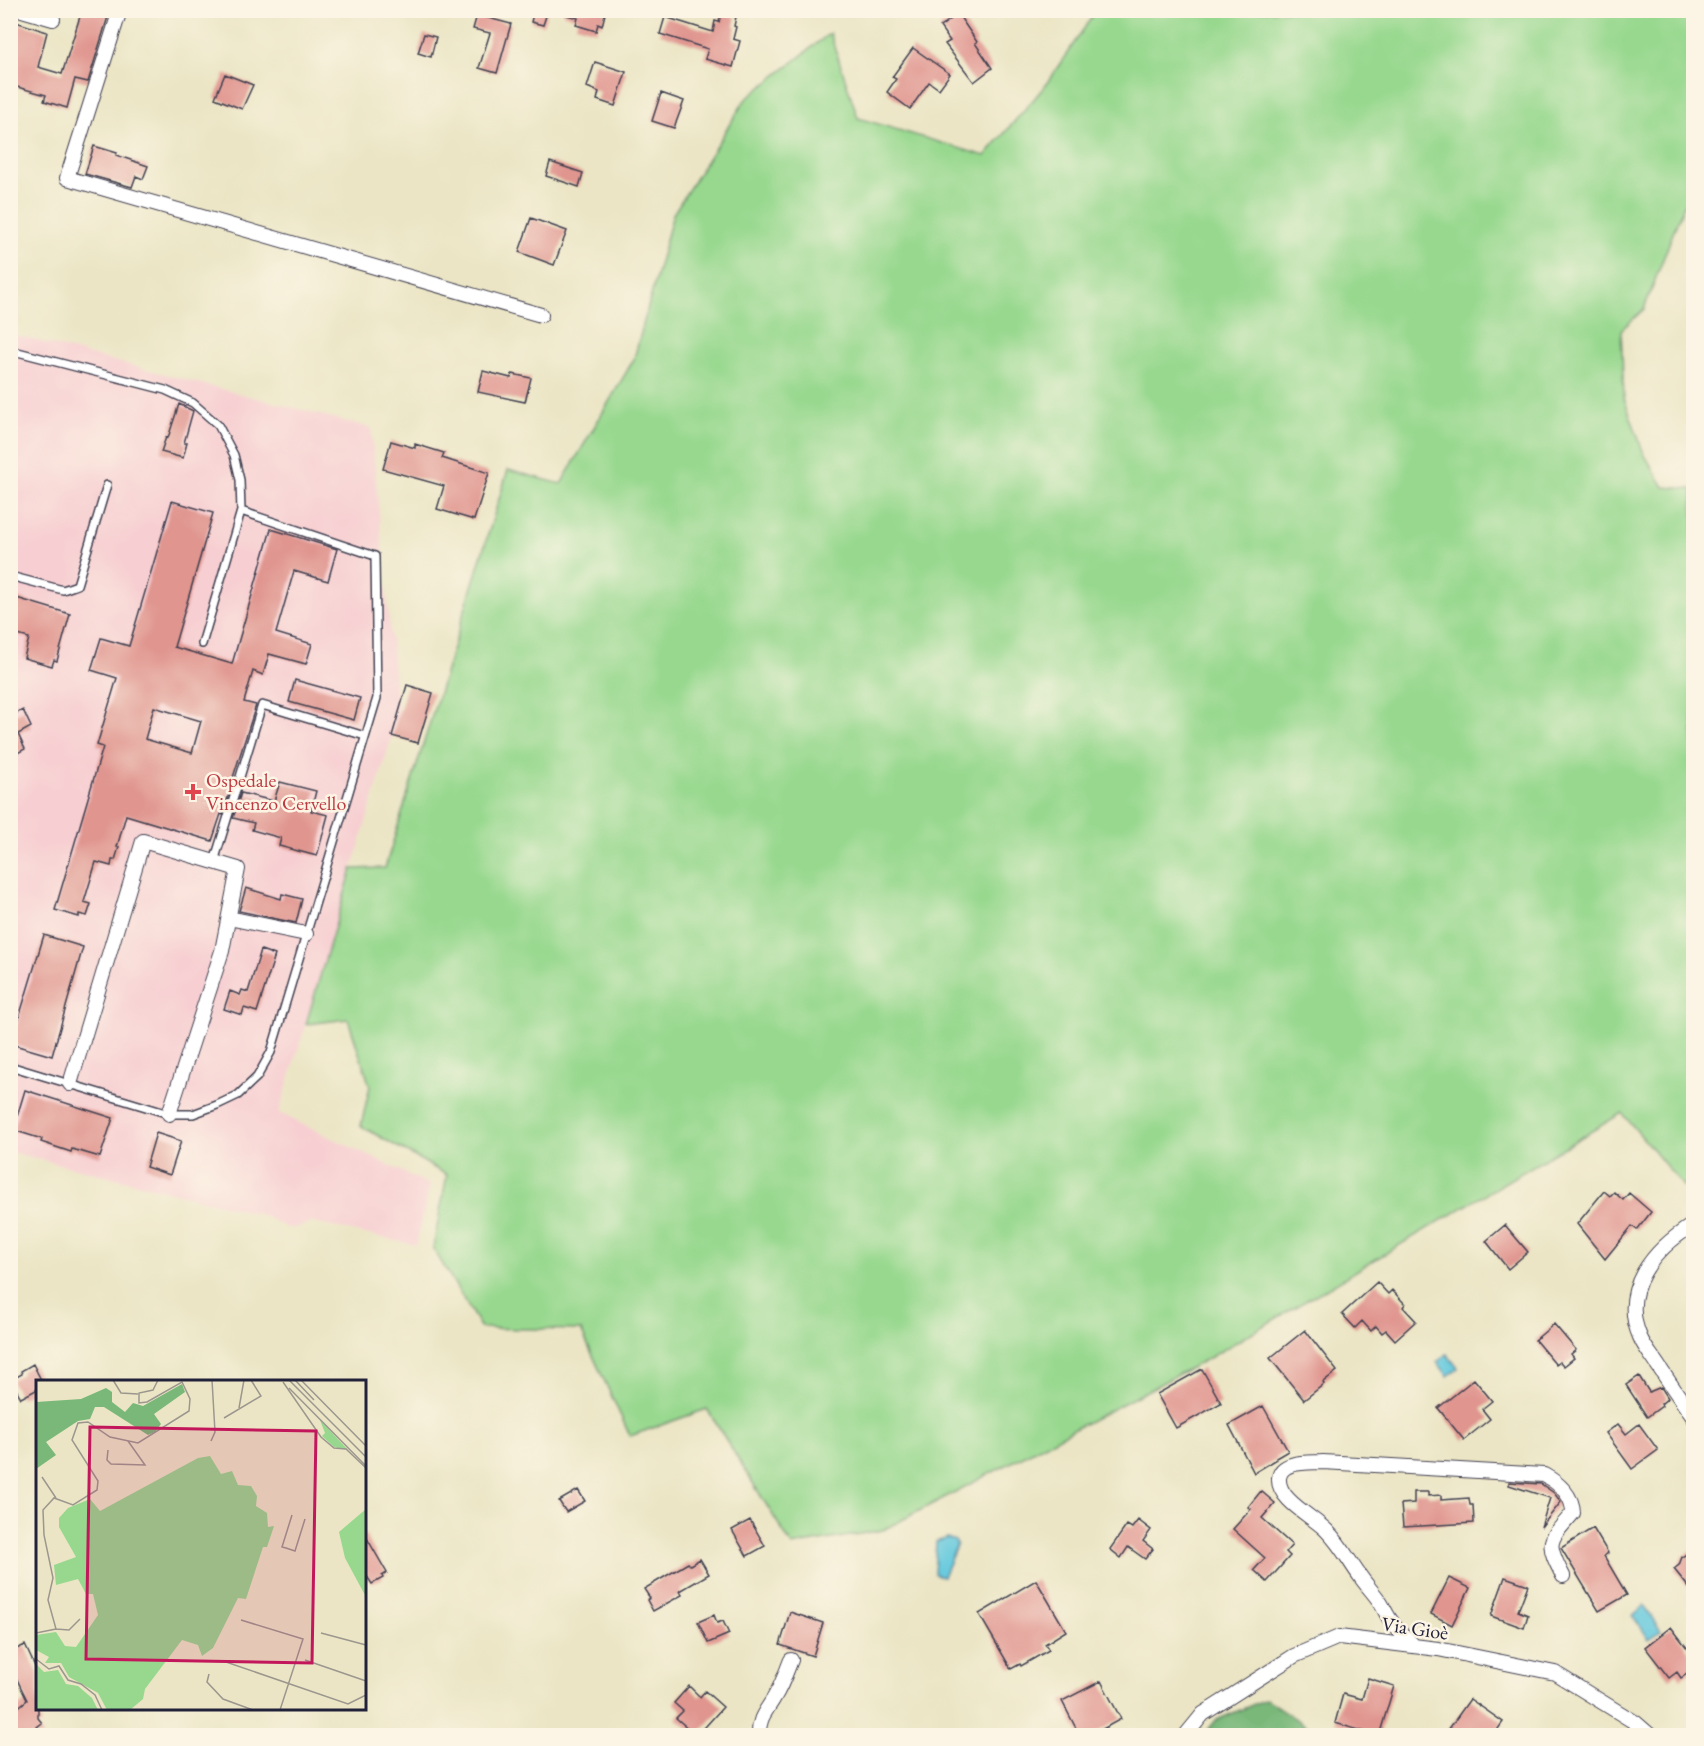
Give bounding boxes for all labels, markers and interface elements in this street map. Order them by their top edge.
place label: Ospedale Vincenzo Cervello [206,767,346,816]
marker: Ospedale Vincenzo Cervello [184,783,202,801]
inset map [36,1380,366,1710]
street label: Via Gioè [1380,1610,1450,1646]

